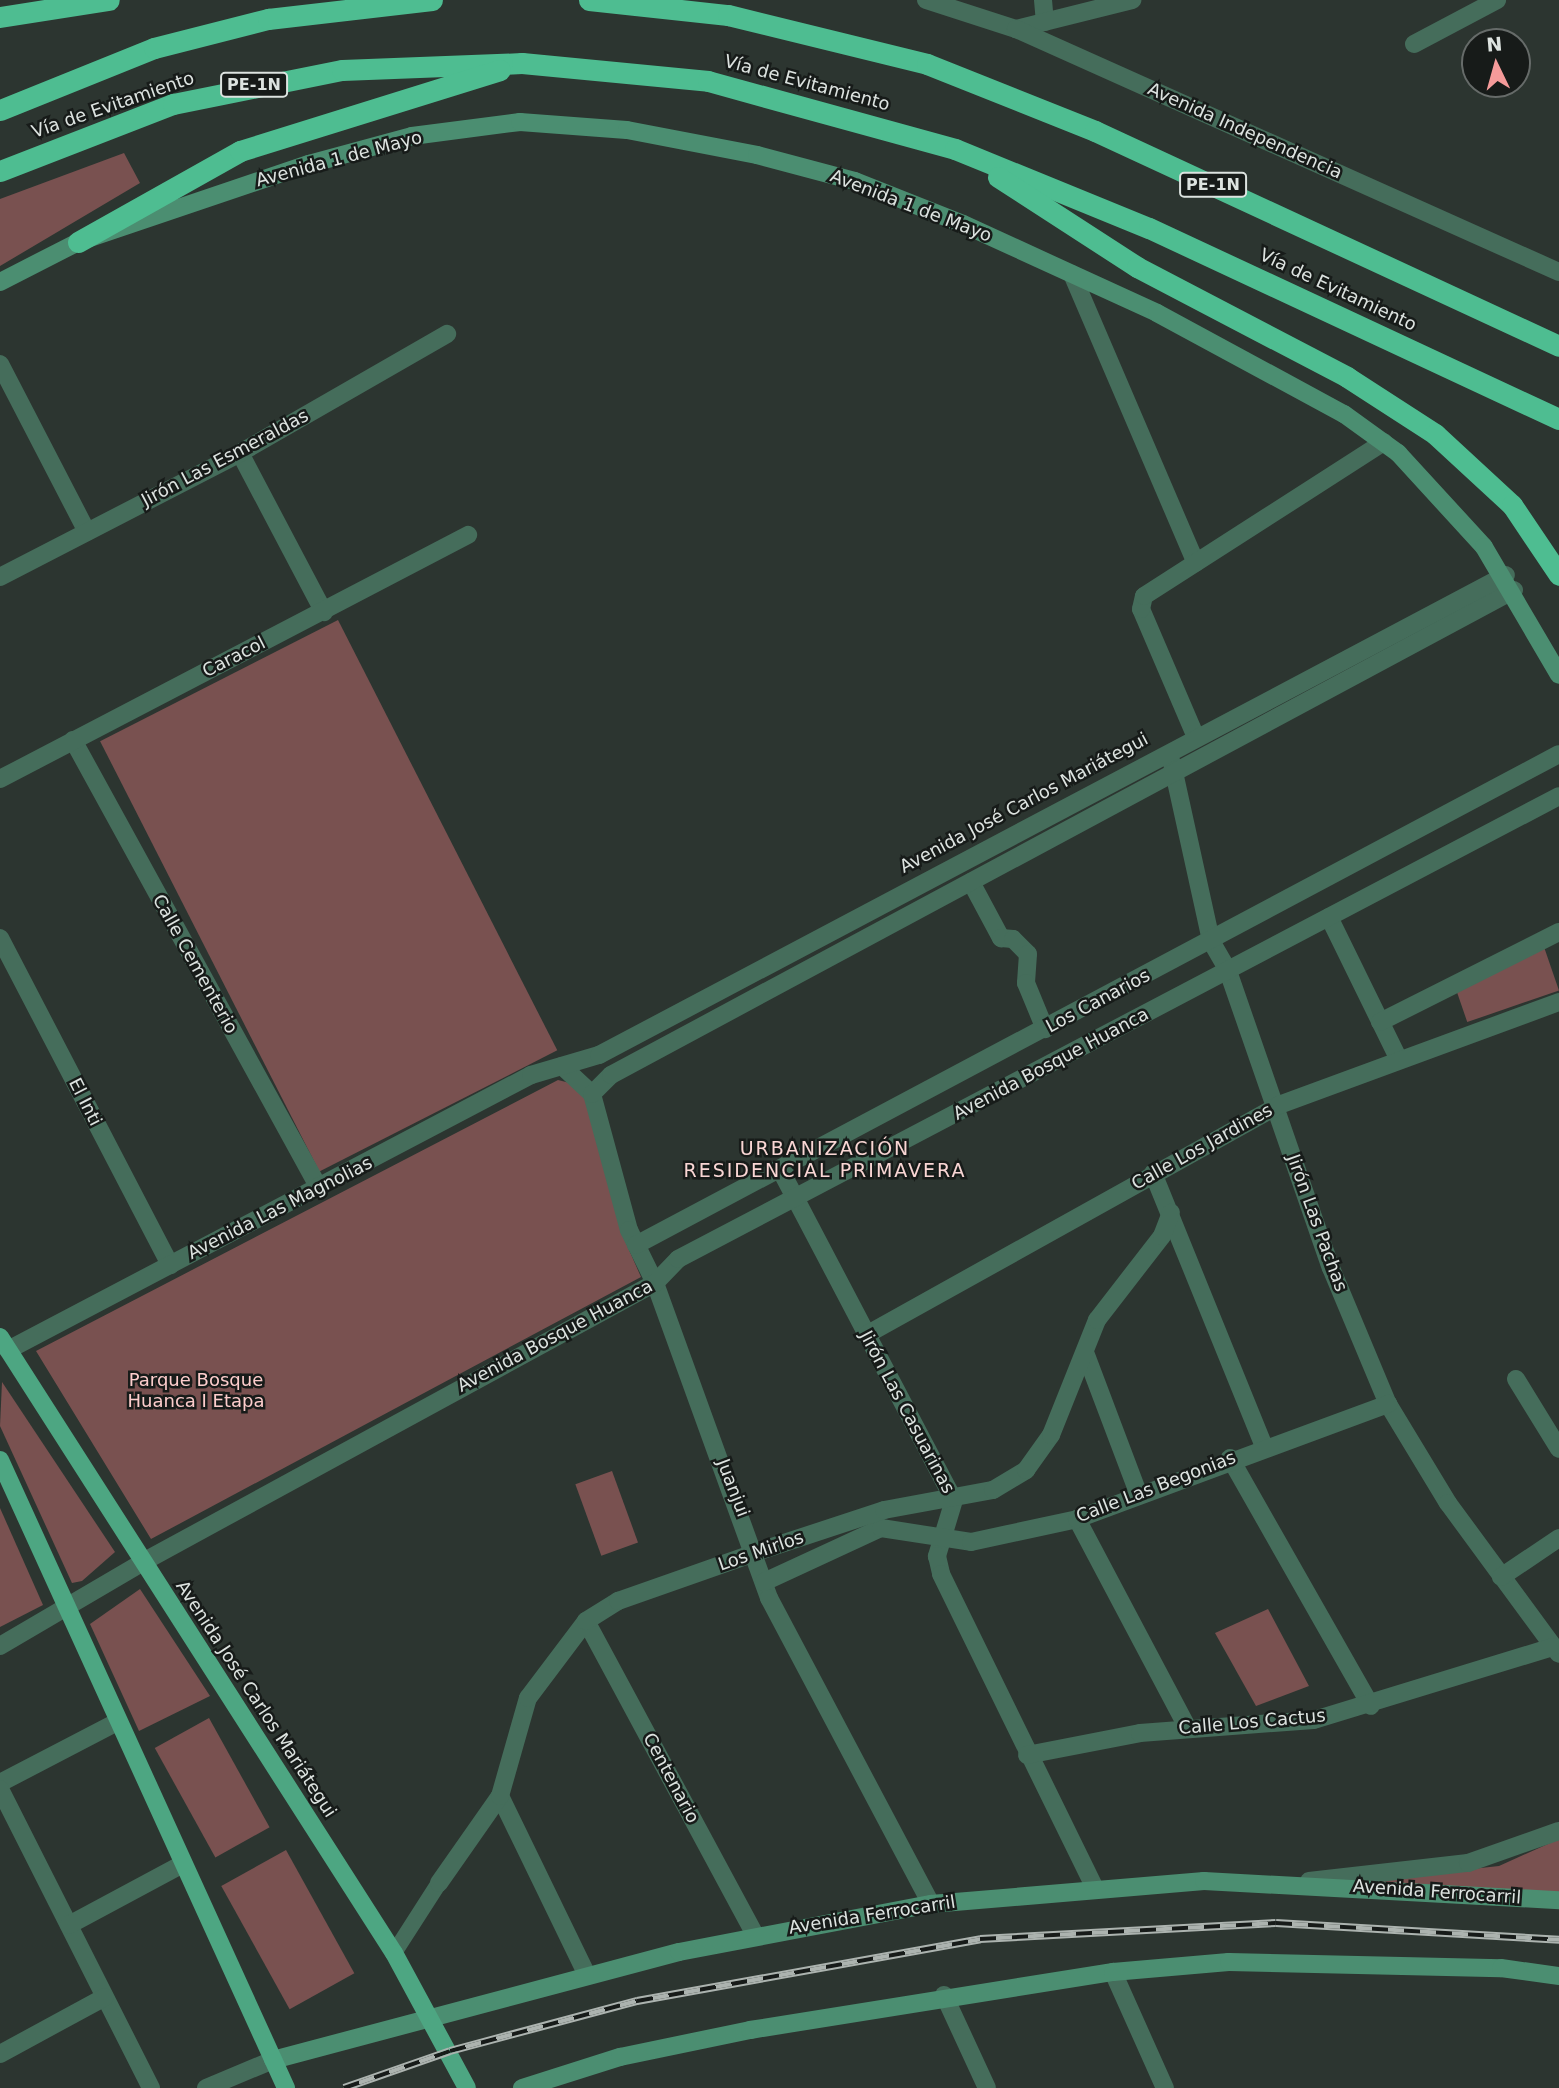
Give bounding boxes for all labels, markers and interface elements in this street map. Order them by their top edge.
north arrow [1461,28,1531,98]
text: N [1485,32,1503,56]
street label: Vía de Evitamiento [722,51,892,115]
street label: Vía de Evitamiento [29,67,197,143]
road number: PE-1N [219,72,289,97]
street label: Avenida Independencia [1144,78,1346,184]
street label: Avenida 1 de Mayo [254,126,424,192]
street label: Avenida 1 de Mayo [827,165,995,247]
road number: PE-1N [1178,172,1248,197]
street label: Vía de Evitamiento [1256,244,1420,336]
street label: Jirón Las Esmeraldas [138,405,312,511]
street label: Caracol [199,632,269,682]
street label: Avenida José Carlos Mariátegui [896,728,1152,878]
street label: Calle Cementerio [148,891,242,1037]
street label: Los Canarios [1042,965,1154,1037]
street label: Avenida Bosque Huanca [950,1003,1152,1125]
street label: El Inti [64,1074,106,1130]
street label: Calle Los Jardines [1128,1099,1276,1195]
district label: URBANIZACIÓN RESIDENCIAL PRIMAVERA [686,1138,964,1182]
street label: Jirón Las Pachas [1282,1151,1352,1295]
street label: Avenida Las Magnolias [184,1152,376,1264]
street label: Avenida Bosque Huanca [454,1275,656,1397]
street label: Jirón Las Casuarinas [855,1327,959,1497]
park label: Parque Bosque Huanca I Etapa [128,1370,264,1412]
street label: Calle Las Begonias [1073,1447,1239,1527]
street label: Juanjui [712,1456,754,1520]
street label: Los Mirlos [715,1526,807,1576]
street label: Avenida José Carlos Mariátegui [171,1576,341,1822]
street label: Calle Los Cactus [1178,1705,1326,1739]
street label: Centenario [638,1729,704,1827]
street label: Avenida Ferrocarril [1352,1875,1522,1909]
street label: Avenida Ferrocarril [787,1891,957,1939]

